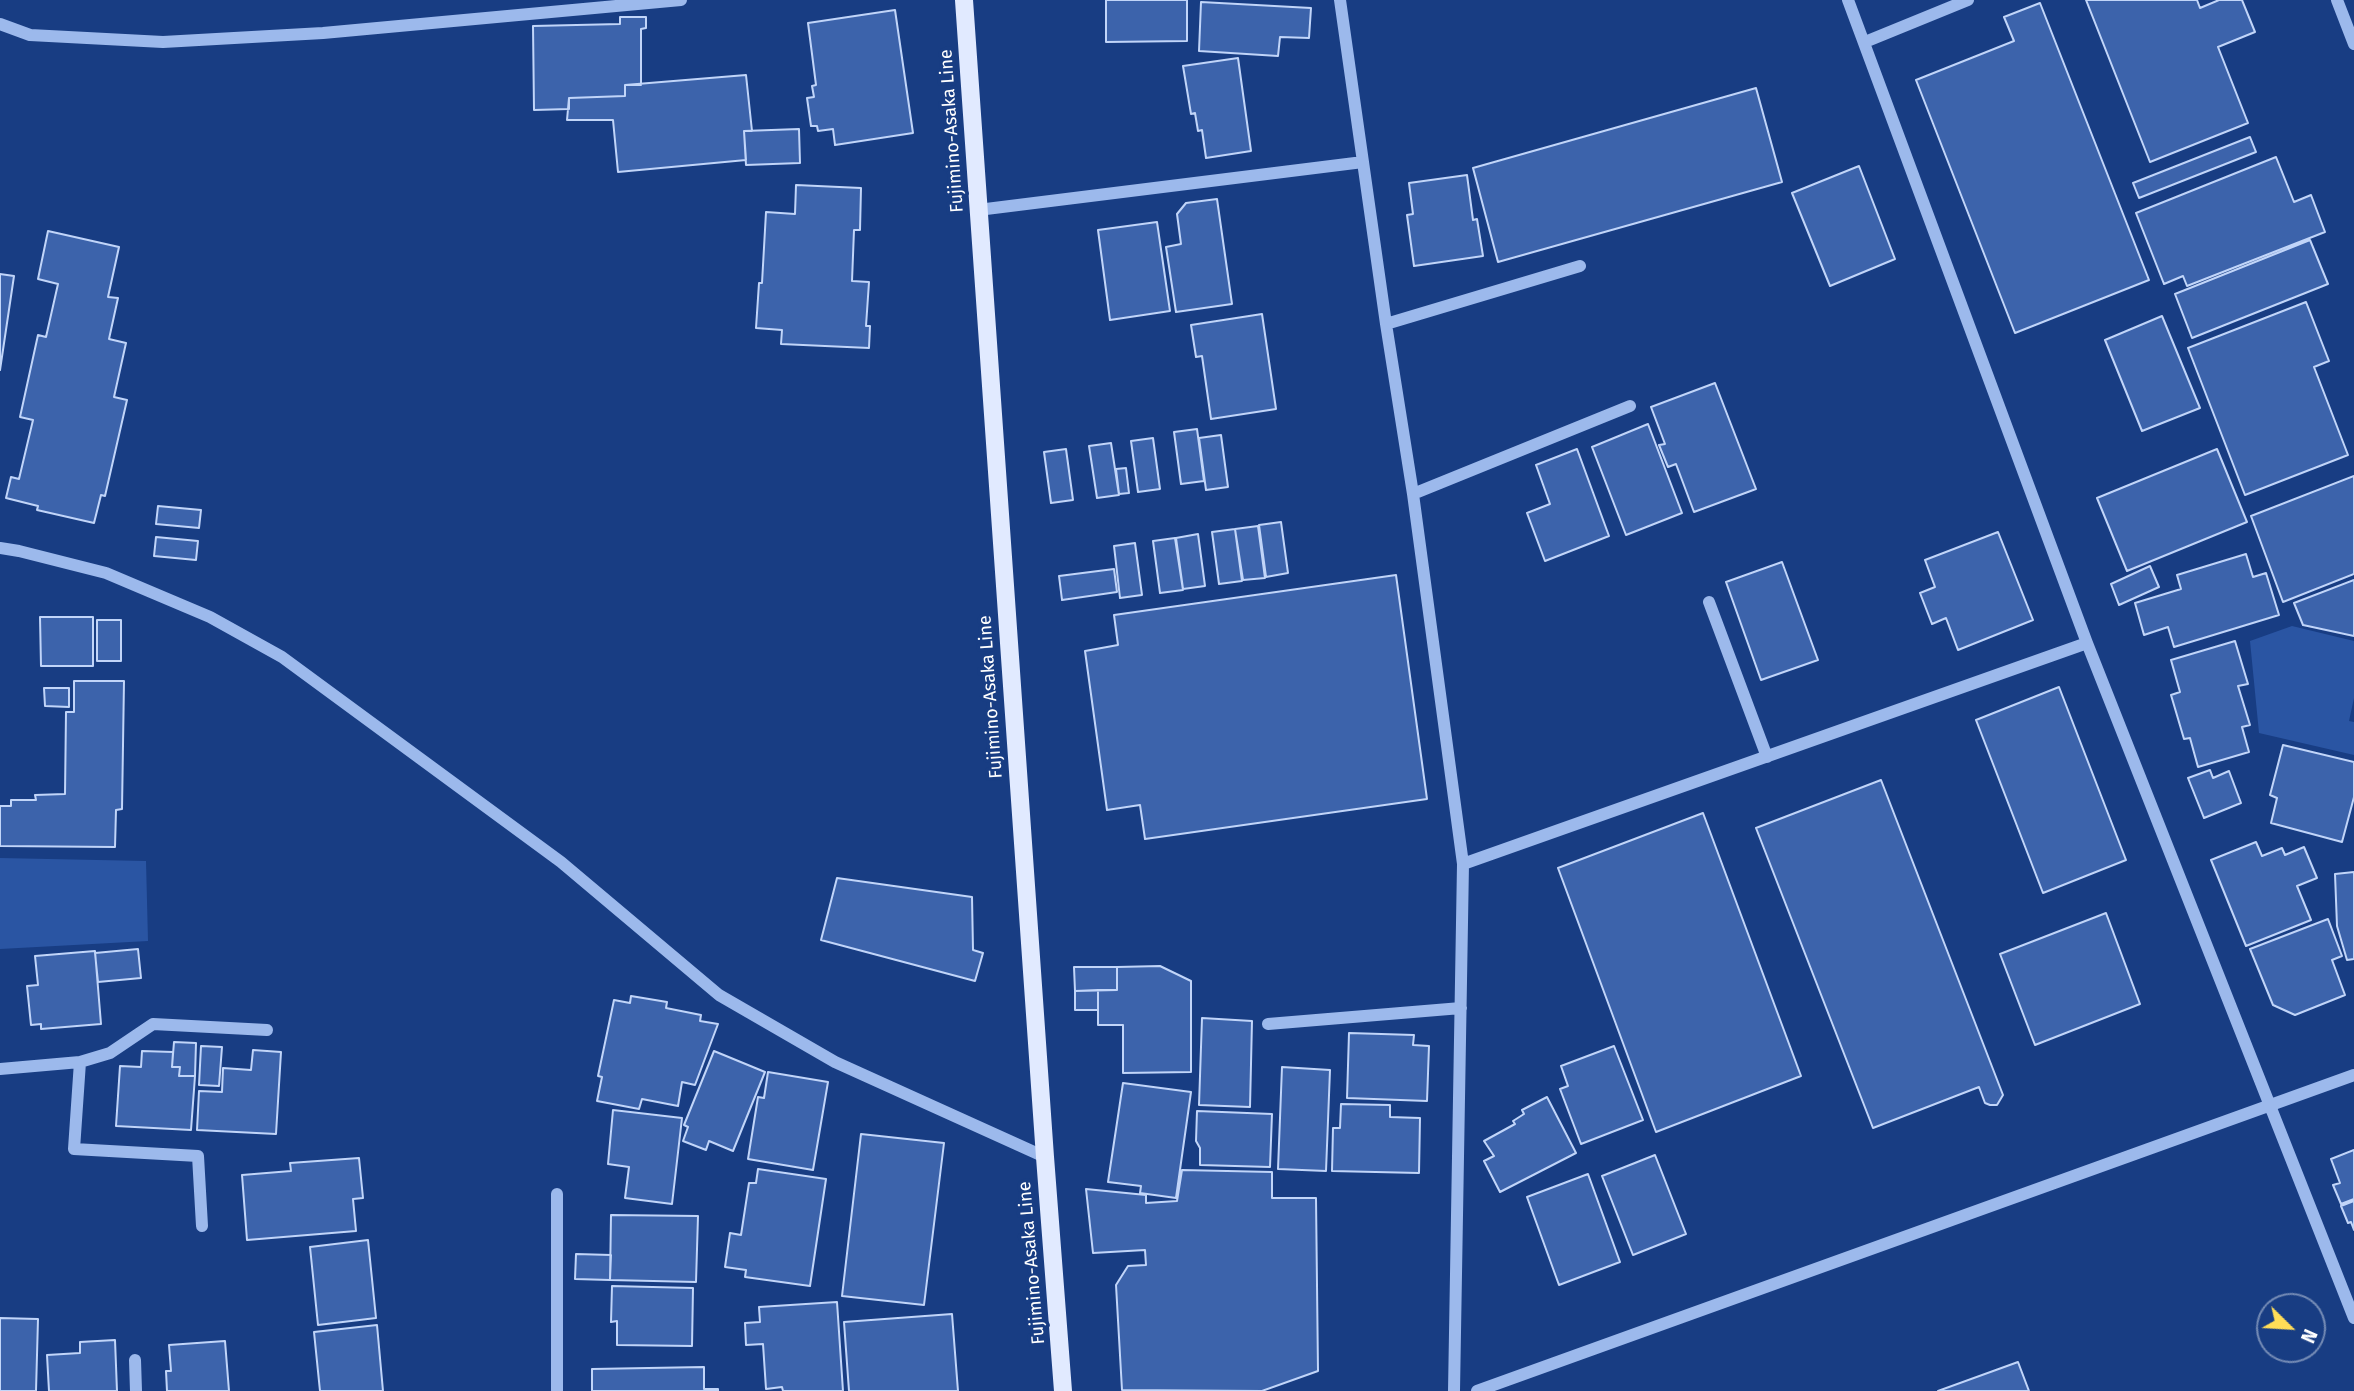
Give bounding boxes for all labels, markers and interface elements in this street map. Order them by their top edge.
street label: Fujimino-Asaka Line [936,49,968,213]
street label: Fujimino-Asaka Line [975,615,1007,779]
street label: Fujimino-Asaka Line [1014,1181,1050,1345]
north arrow [2256,1293,2326,1363]
text: N [2296,1325,2322,1346]

